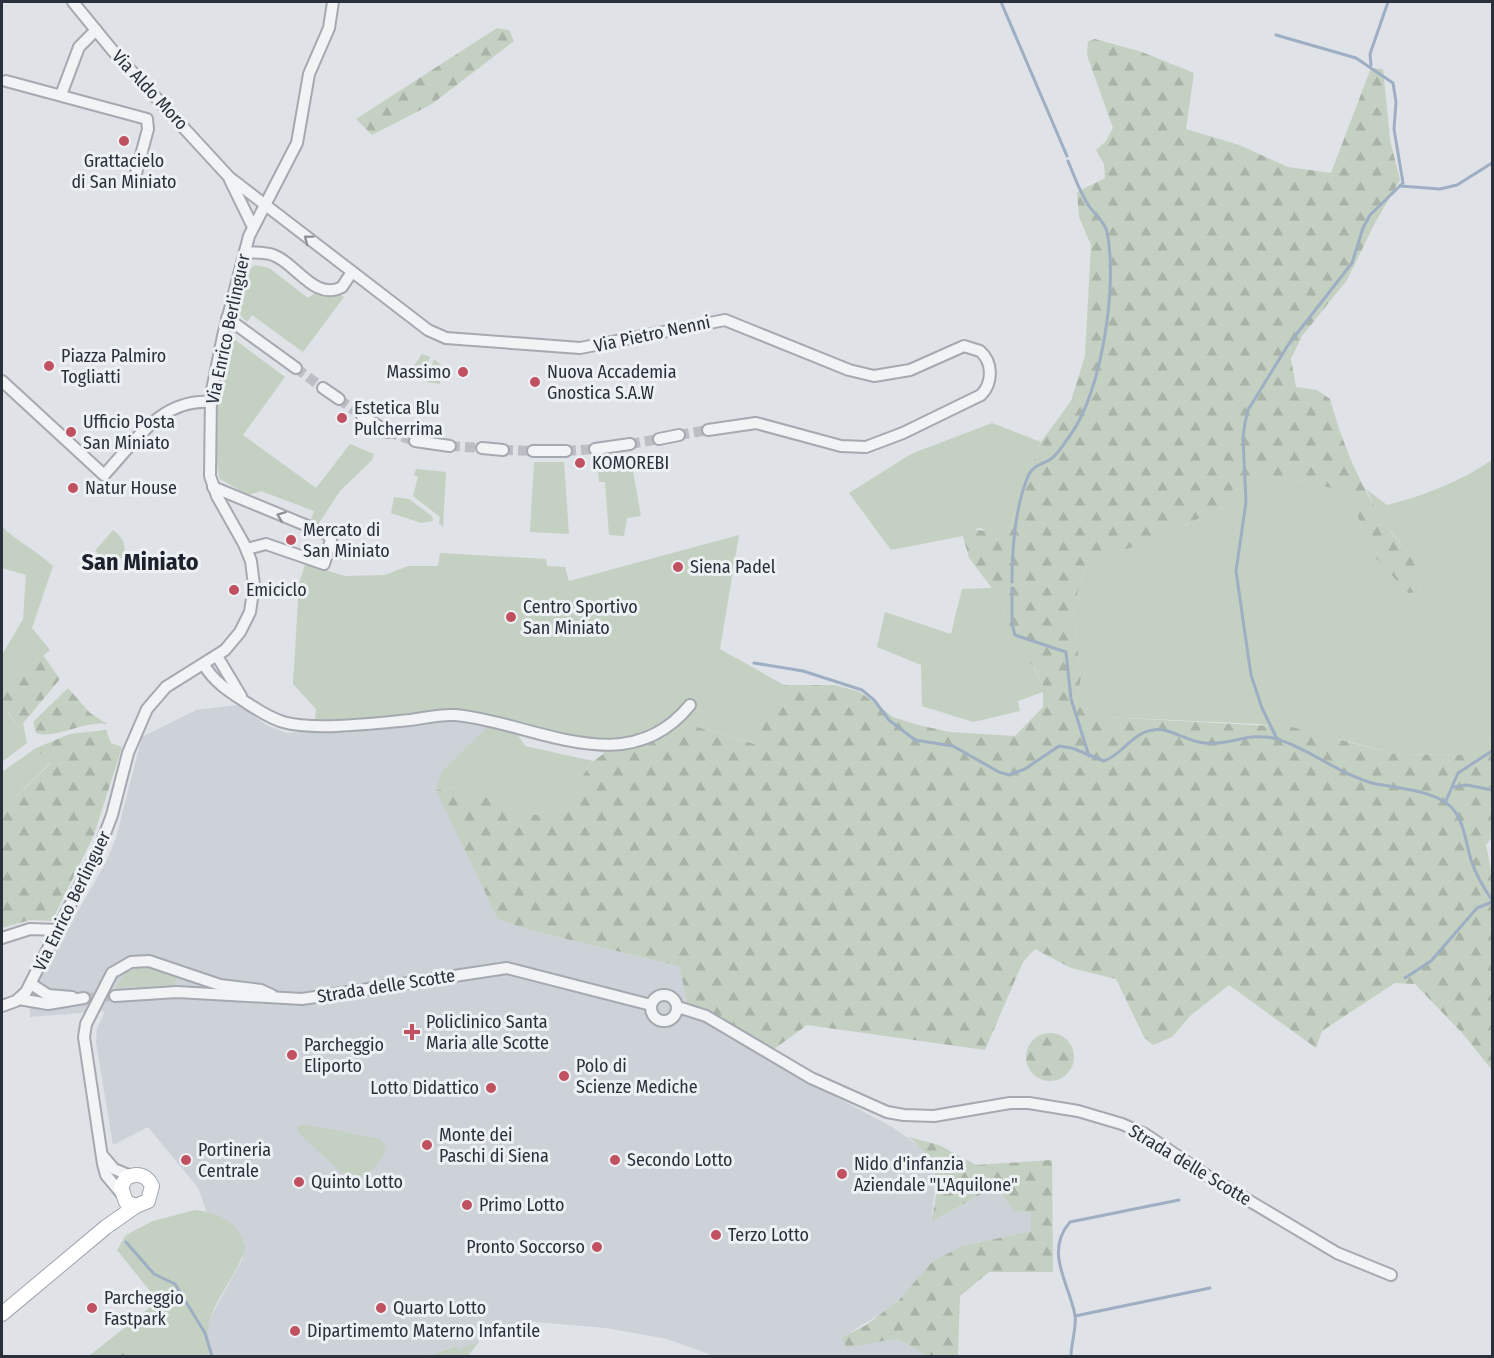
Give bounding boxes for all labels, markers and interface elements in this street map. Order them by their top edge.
street label: Via Aldo Moro [107,45,193,135]
marker: Grattacielo di San Miniato [117,134,131,148]
place label: Grattacielo di San Miniato [71,150,177,193]
one-way arrow [304,235,315,246]
street label: Via Enrico Berlinguer [201,251,255,406]
street label: Via Pietro Nenni [592,311,712,357]
place label: Piazza Palmiro Togliatti [61,345,166,388]
marker: Piazza Palmiro Togliatti [42,359,56,373]
place label: Massimo [386,361,451,383]
place label: Nuova Accademia Gnostica S.A.W [547,361,677,404]
marker: Massimo [456,365,470,379]
marker: Nuova Accademia Gnostica S.A.W [528,375,542,389]
place label: Estetica Blu Pulcherrima [354,397,443,440]
place label: Ufficio Posta San Miniato [83,411,175,454]
marker: Estetica Blu Pulcherrima [335,411,349,425]
marker: Ufficio Posta San Miniato [64,425,78,439]
place label: KOMOREBI [592,452,669,474]
marker: KOMOREBI [573,456,587,470]
place label: Natur House [85,477,177,499]
marker: Natur House [66,481,80,495]
one-way arrow [276,511,287,524]
place label: Mercato di San Miniato [303,519,390,562]
marker: Mercato di San Miniato [284,533,298,547]
district label: San Miniato [82,548,199,576]
place label: Siena Padel [690,556,776,578]
marker: Siena Padel [671,560,685,574]
place label: Emiciclo [246,579,307,601]
marker: Emiciclo [227,583,241,597]
place label: Centro Sportivo San Miniato [523,596,638,639]
marker: Centro Sportivo San Miniato [504,610,518,624]
street label: Via Enrico Berlinguer [29,827,116,975]
street label: Strada delle Scotte [315,964,457,1008]
place label: Policlinico Santa Maria alle Scotte [426,1011,549,1054]
marker: Policlinico Santa Maria alle Scotte [403,1023,421,1041]
place label: Parcheggio Eliporto [304,1034,384,1077]
marker: Parcheggio Eliporto [285,1048,299,1062]
place label: Polo di Scienze Mediche [576,1055,698,1098]
marker: Polo di Scienze Mediche [557,1069,571,1083]
place label: Lotto Didattico [370,1077,479,1099]
marker: Lotto Didattico [484,1081,498,1095]
street label: Strada delle Scotte [1125,1120,1255,1210]
place label: Monte dei Paschi di Siena [439,1124,549,1167]
marker: Monte dei Paschi di Siena [420,1138,434,1152]
place label: Portineria Centrale [198,1139,271,1182]
place label: Secondo Lotto [627,1149,733,1171]
marker: Portineria Centrale [179,1153,193,1167]
marker: Secondo Lotto [608,1153,622,1167]
place label: Nido d'infanzia Aziendale "L'Aquilone" [854,1153,1018,1196]
marker: Nido d'infanzia Aziendale "L'Aquilone" [835,1167,849,1181]
place label: Quinto Lotto [311,1171,403,1193]
marker: Quinto Lotto [292,1175,306,1189]
place label: Primo Lotto [479,1194,564,1216]
marker: Primo Lotto [460,1198,474,1212]
place label: Terzo Lotto [728,1224,809,1246]
marker: Terzo Lotto [709,1228,723,1242]
place label: Pronto Soccorso [466,1236,585,1258]
marker: Pronto Soccorso [590,1240,604,1254]
place label: Parcheggio Fastpark [104,1287,184,1330]
place label: Quarto Lotto [393,1297,486,1319]
marker: Parcheggio Fastpark [85,1301,99,1315]
marker: Quarto Lotto [374,1301,388,1315]
place label: Dipartimemto Materno Infantile [307,1320,540,1342]
marker: Dipartimemto Materno Infantile [288,1324,302,1338]

